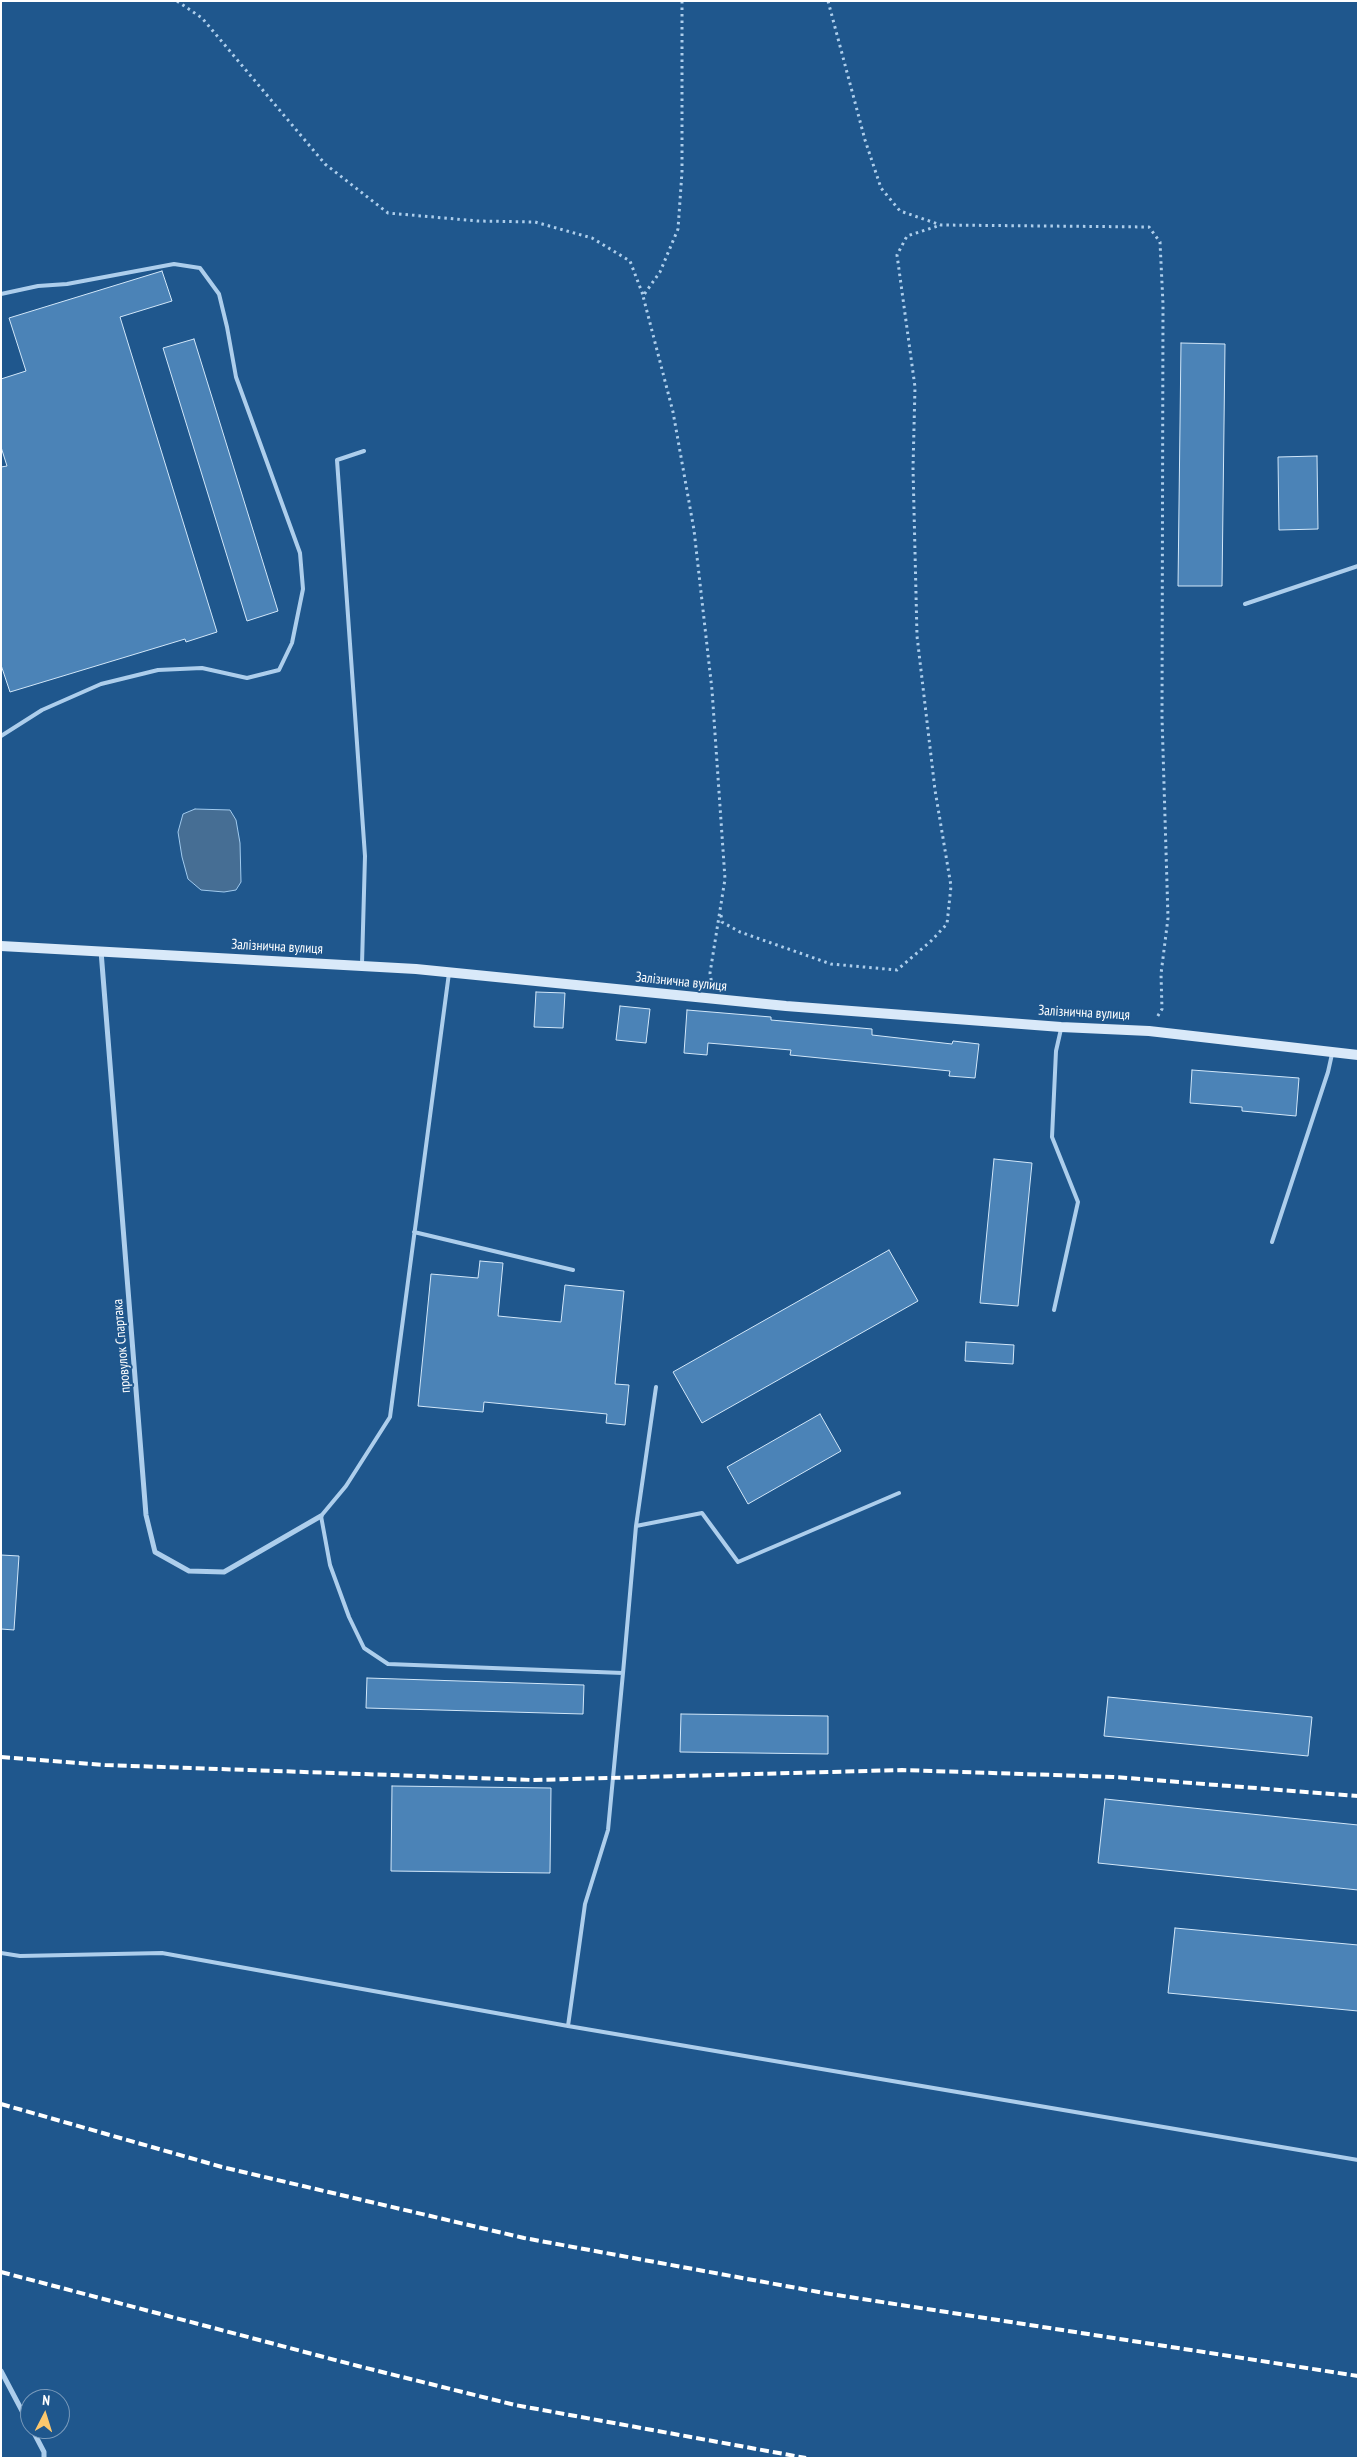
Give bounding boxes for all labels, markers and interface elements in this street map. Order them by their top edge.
street label: Залізнична вулиця [231,936,323,958]
street label: Залізнична вулиця [634,969,728,995]
street label: Залізнична вулиця [1038,1002,1130,1024]
street label: провулок Спартака [110,1298,134,1394]
north arrow [20,2389,70,2439]
text: N [42,2391,51,2409]

